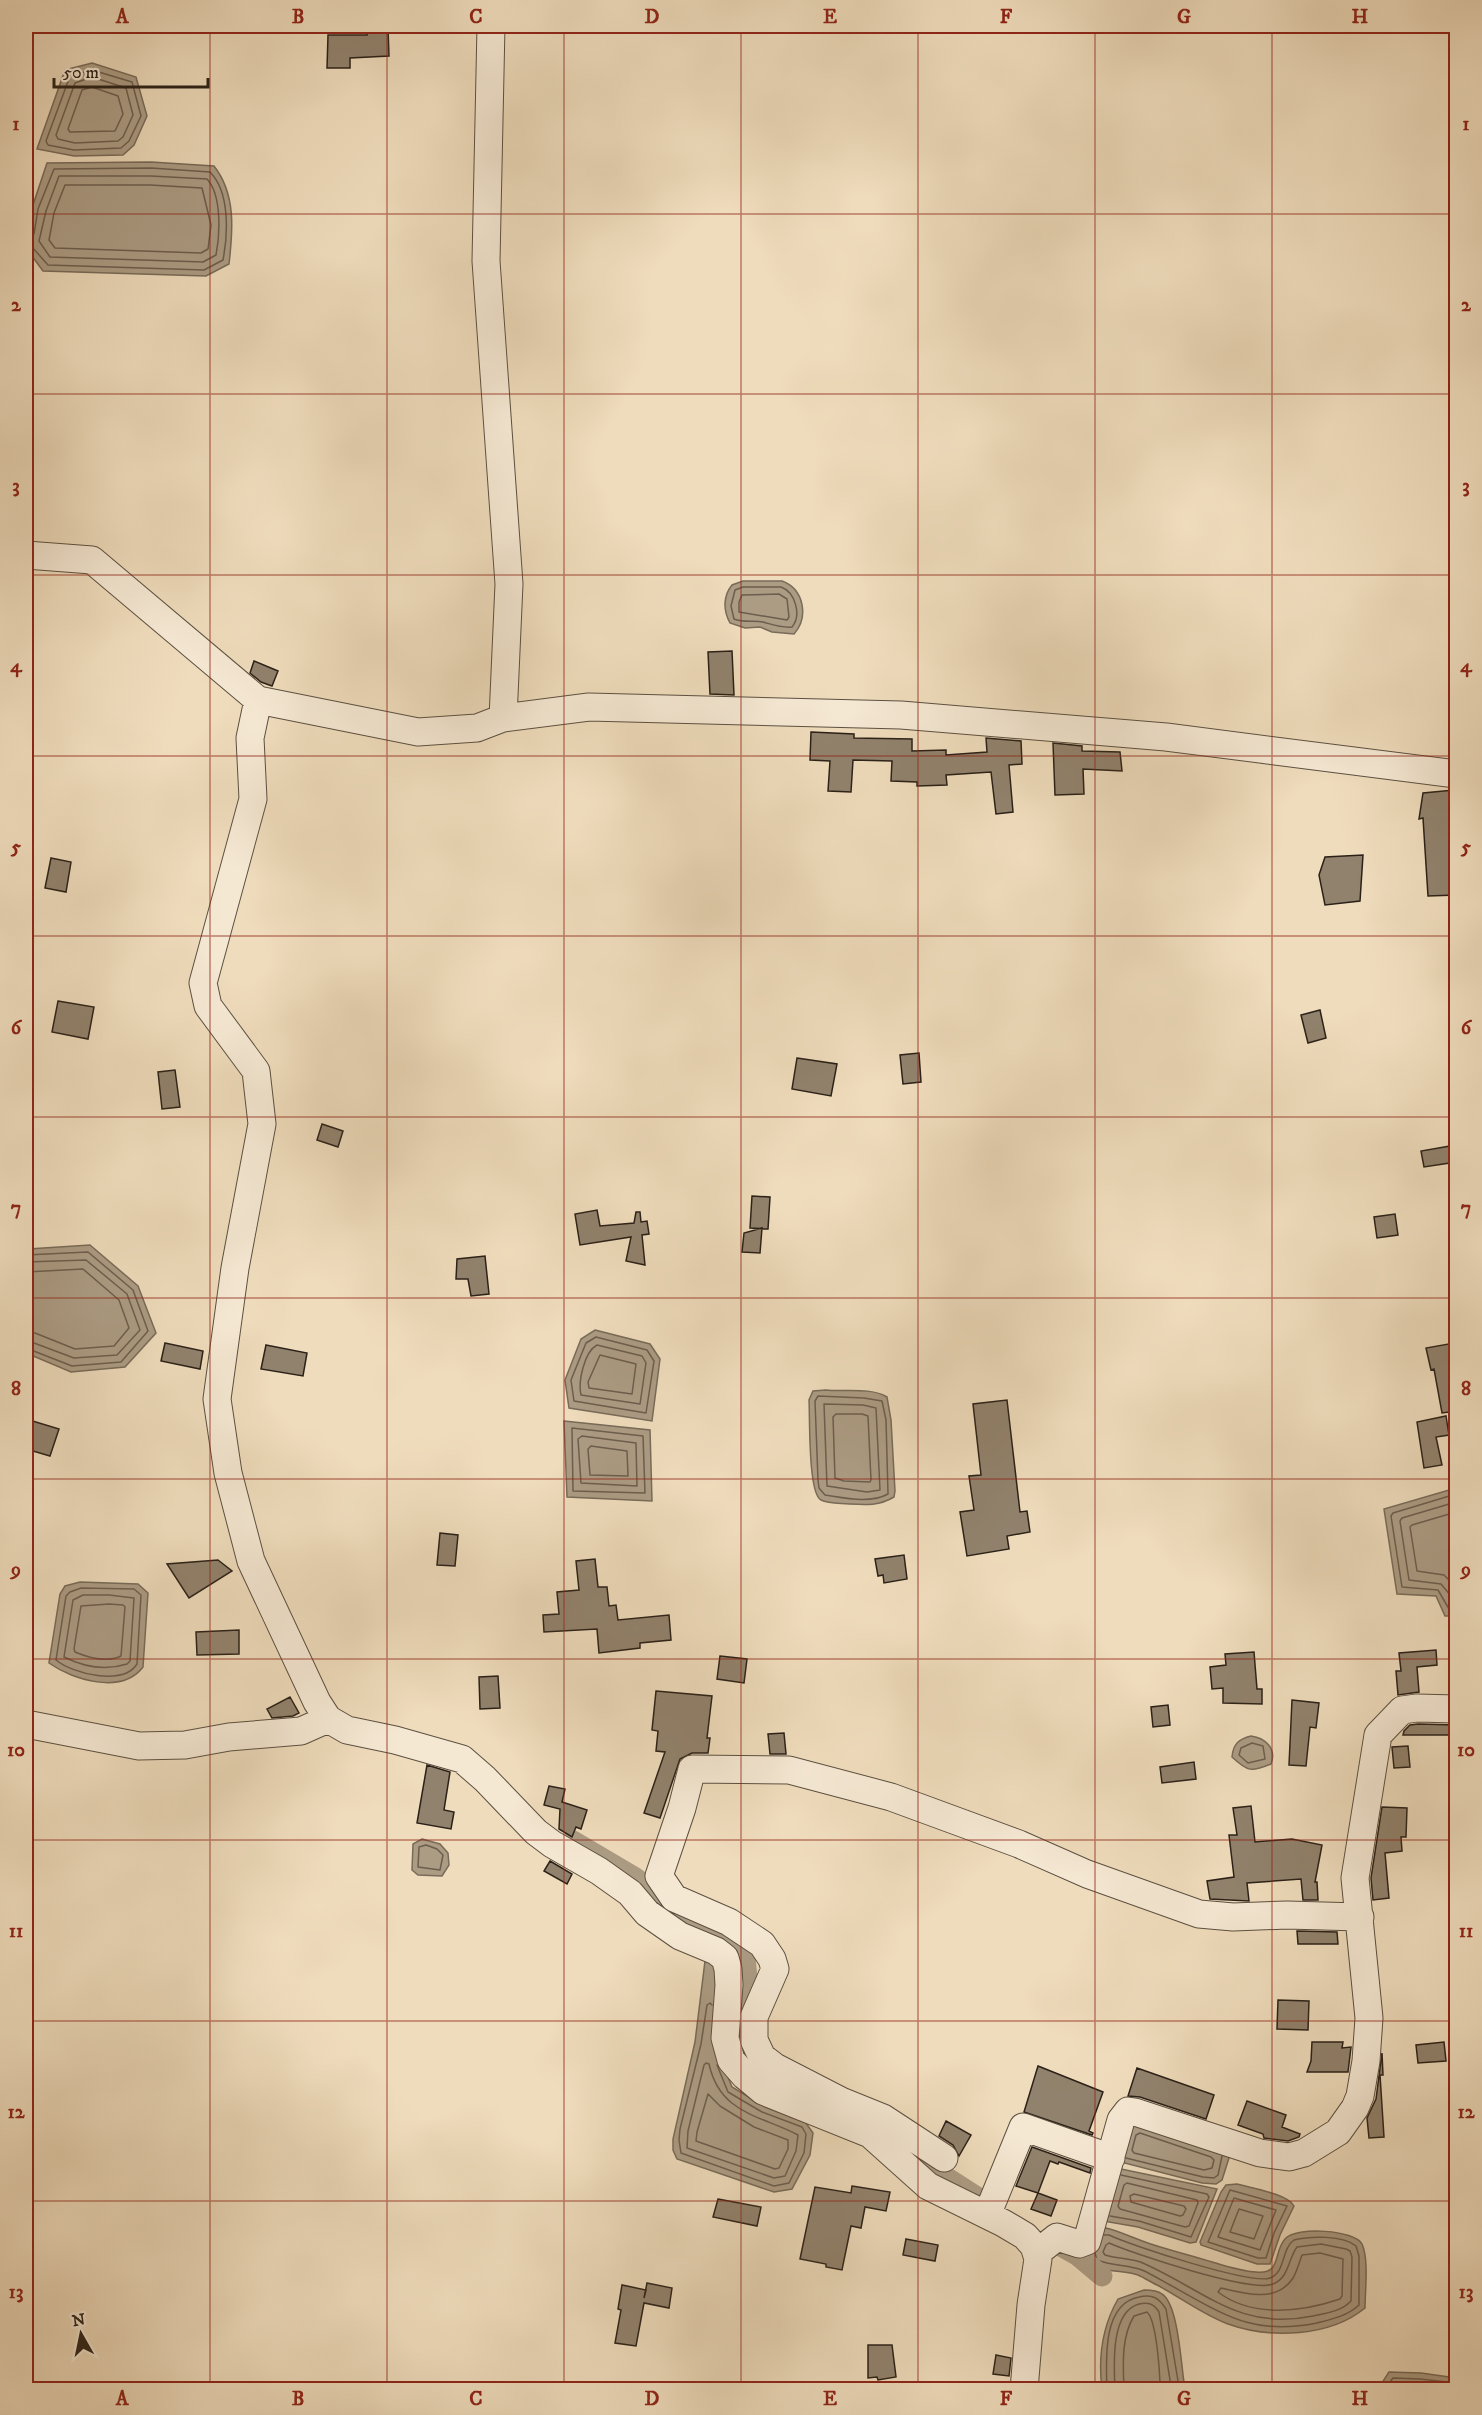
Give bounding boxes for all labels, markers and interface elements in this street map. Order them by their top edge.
text: A [115,5,130,30]
text: B [292,5,304,30]
text: C [469,5,483,30]
text: D [645,5,660,30]
text: E [823,5,837,30]
text: F [1000,5,1013,30]
text: G [1177,5,1191,30]
text: H [1352,5,1369,30]
scale bar [54,51,208,89]
text: 50 m [63,62,99,84]
text: 1 [12,112,20,137]
text: 1 [1462,112,1470,137]
text: 2 [11,293,22,318]
text: 2 [1461,293,1472,318]
text: 3 [12,474,20,499]
text: 3 [1462,474,1470,499]
text: 4 [10,654,23,679]
text: 4 [1460,654,1473,679]
text: 5 [10,835,21,860]
text: 5 [1460,835,1471,860]
text: 6 [11,1016,23,1041]
text: 6 [1461,1016,1473,1041]
text: 7 [11,1196,21,1221]
text: 7 [1461,1196,1471,1221]
text: 8 [11,1377,21,1402]
text: 8 [1461,1377,1471,1402]
text: 9 [9,1558,21,1583]
text: 9 [1459,1558,1471,1583]
text: 10 [7,1738,25,1763]
text: 10 [1457,1738,1475,1763]
text: 11 [9,1919,23,1944]
text: 11 [1459,1919,1473,1944]
text: 12 [7,2100,26,2125]
text: 12 [1457,2100,1476,2125]
text: 13 [9,2280,23,2305]
text: 13 [1459,2280,1473,2305]
north arrow [51,2304,111,2364]
text: N [71,2309,87,2331]
text: A [115,2387,130,2412]
text: B [292,2387,304,2412]
text: C [469,2387,483,2412]
text: D [645,2387,660,2412]
text: E [823,2387,837,2412]
text: F [1000,2387,1013,2412]
text: G [1177,2387,1191,2412]
text: H [1352,2387,1369,2412]

